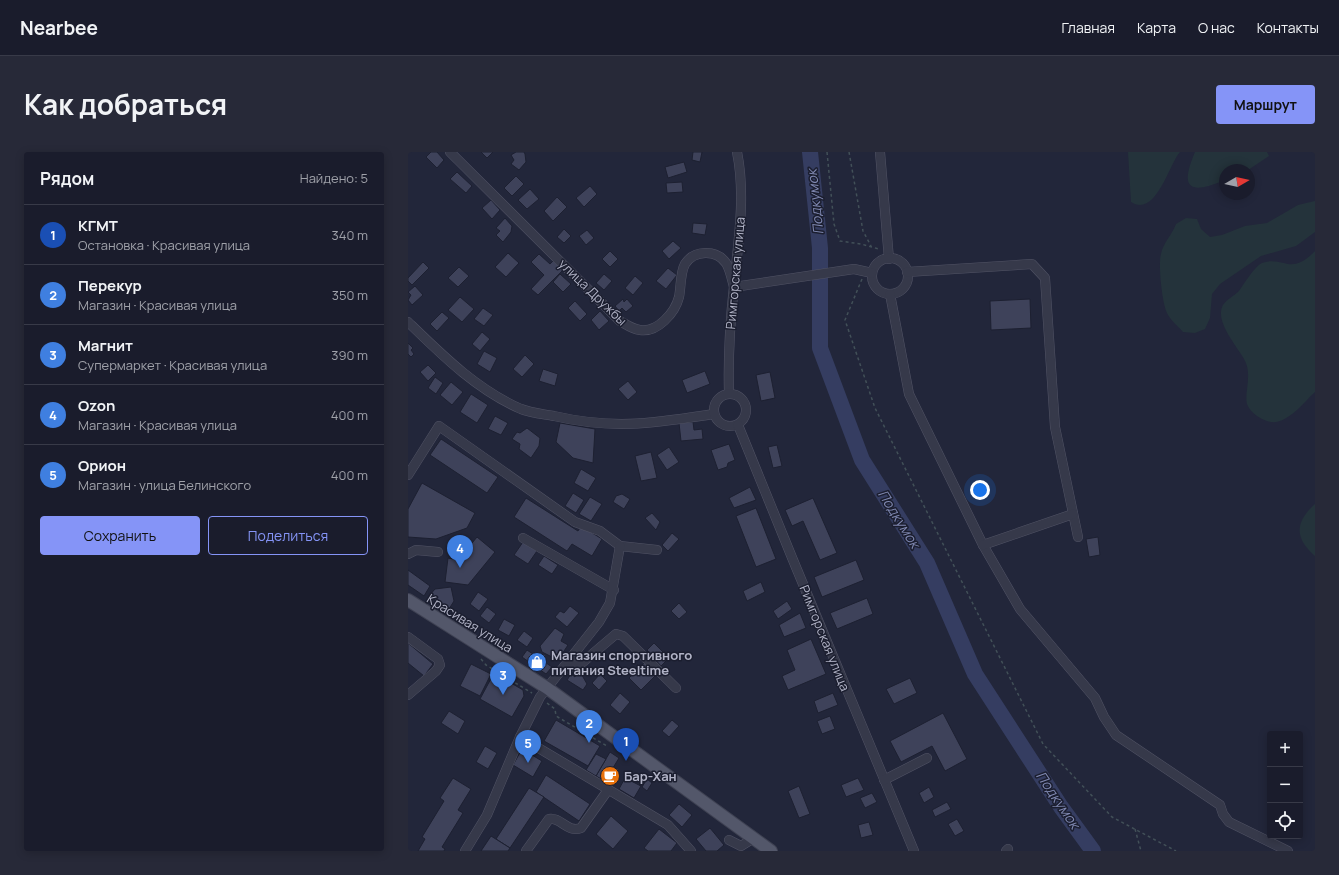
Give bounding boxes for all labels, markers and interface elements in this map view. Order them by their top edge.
text: Nearbee [20,15,98,41]
text: Главная [1062,18,1115,37]
text: Карта [1137,18,1176,37]
text: О нас [1198,18,1235,37]
text: Контакты [1257,18,1319,37]
text: Как добраться [24,85,227,123]
button: Маршрут [1216,85,1315,124]
north arrow [1219,164,1255,200]
water label: Подкумок [801,166,827,236]
text: Рядом [40,167,94,190]
text: Найдено: 5 [300,169,368,187]
text: КГМТ [78,215,118,236]
street label: Римгорская улица [721,216,749,330]
text: 1 [50,226,56,244]
text: 340 m [332,226,368,244]
text: Остановка · Красивая улица [78,236,250,254]
street label: улица Дружбы [555,255,631,329]
text: Перекур [78,275,142,296]
text: 2 [49,286,57,304]
text: 350 m [332,286,368,304]
text: Магазин · Красивая улица [78,296,237,314]
text: Магнит [78,335,133,356]
text: 3 [49,346,57,364]
text: 390 m [331,346,368,364]
text: Супермаркет · Красивая улица [78,356,267,374]
text: Ozon [78,395,115,416]
text: 4 [49,406,57,424]
text: 400 m [331,406,368,424]
text: Магазин · Красивая улица [78,416,237,434]
text: Орион [78,455,126,476]
text: 5 [49,466,57,484]
text: 400 m [331,466,368,484]
text: Магазин · улица Белинского [78,476,251,494]
your location [970,480,990,500]
water label: Подкумок [874,486,926,553]
button: Сохранить [40,516,200,555]
button: Поделиться [208,516,368,555]
pin: 4 [447,535,473,568]
street label: Римгорская улица [796,582,854,694]
street label: Красивая улица [424,589,516,657]
place label: Магазин спортивного питания Steeltime [551,646,692,679]
shop icon: Магазин спортивного питания Steeltime [526,651,548,673]
pin: 3 [490,662,516,695]
pin: 2 [576,710,602,743]
pin: 1 [613,728,639,761]
pin: 5 [515,730,541,763]
map controls [1267,731,1303,839]
button: + [1267,731,1303,767]
cafe icon: Бар-Хан [599,765,621,787]
place label: Бар-Хан [624,767,677,785]
water label: Подкумок [1032,767,1086,834]
button: − [1267,767,1303,803]
button: locate [1267,803,1303,839]

